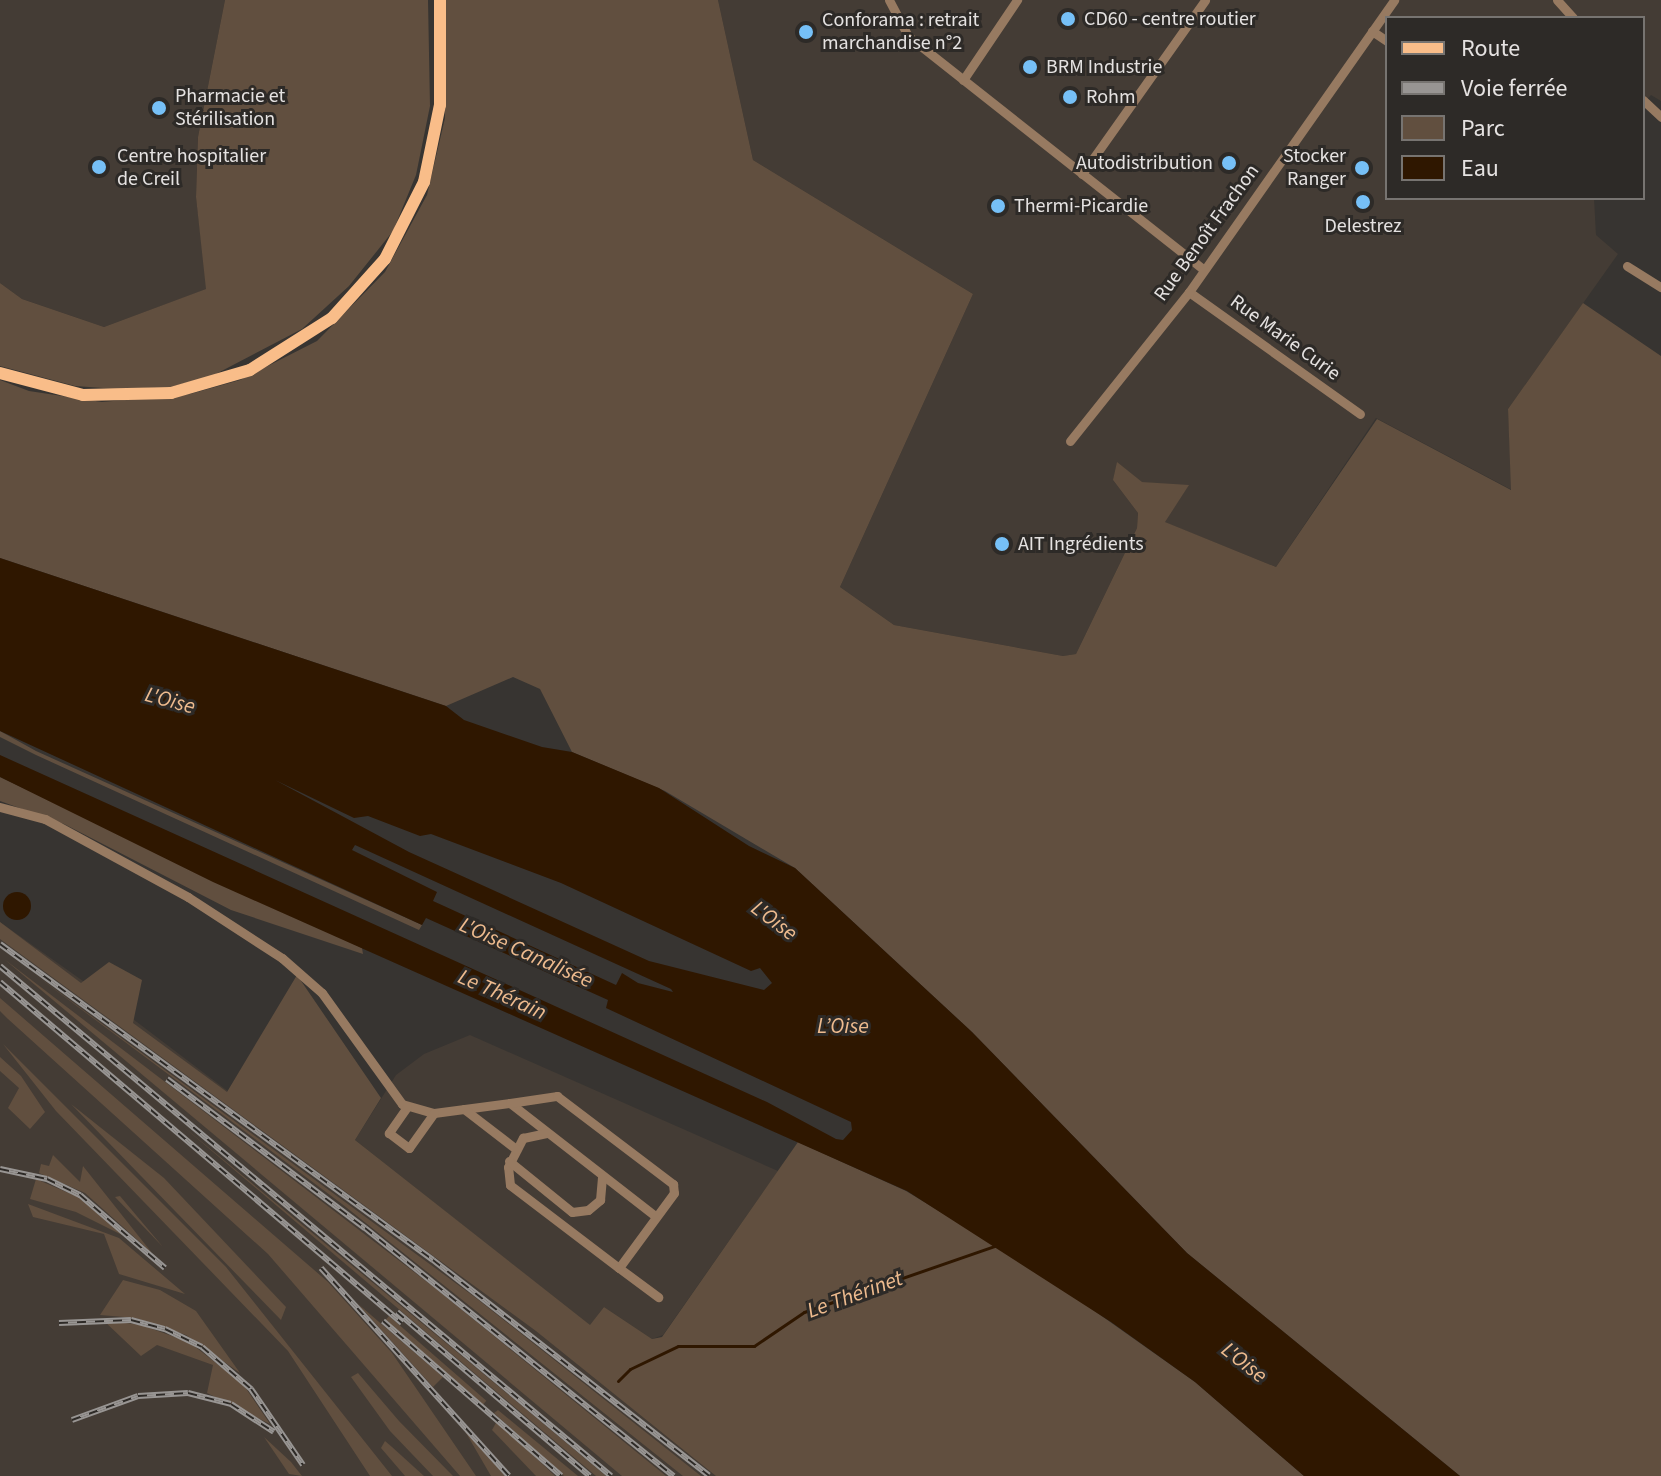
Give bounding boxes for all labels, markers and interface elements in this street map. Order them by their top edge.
place label: CD60 - centre routier [1084,7,1256,31]
place label: Conforama : retrait marchandise n°2 [822,8,979,55]
marker: CD60 - centre routier [1059,10,1077,28]
legend [1385,16,1645,200]
marker: Conforama : retrait marchandise n°2 [797,23,815,41]
text: Route [1461,31,1520,66]
place label: BRM Industrie [1046,55,1162,79]
marker: BRM Industrie [1021,58,1039,76]
text: Voie ferrée [1461,71,1568,106]
place label: Pharmacie et Stérilisation [175,84,285,131]
place label: Rohm [1086,85,1135,109]
marker: Rohm [1061,88,1079,106]
marker: Pharmacie et Stérilisation [150,99,168,117]
text: Parc [1461,111,1505,146]
place label: Centre hospitalier de Creil [117,144,266,191]
place label: Stocker Ranger [1283,144,1346,191]
place label: Autodistribution [1076,151,1213,175]
text: Eau [1461,151,1499,186]
marker: Autodistribution [1220,154,1238,172]
marker: Centre hospitalier de Creil [88,156,110,178]
marker: Stocker Ranger [1353,159,1371,177]
street label: Rue Benoît Frachon [1149,160,1265,306]
marker: Delestrez [1354,193,1372,211]
place label: Thermi-Picardie [1014,194,1148,218]
marker: Thermi-Picardie [989,197,1007,215]
place label: Delestrez [1324,214,1402,238]
street label: Rue Marie Curie [1225,290,1345,386]
place label: AIT Ingrédients [1018,532,1144,556]
marker: AIT Ingrédients [993,535,1011,553]
water label: L'Oise [142,682,198,720]
water label: L'Oise [746,895,802,947]
water label: L'Oise Canalisée [455,912,597,994]
water label: Le Thérain [454,964,550,1026]
water label: L’Oise [817,1014,869,1040]
water label: Le Thérinet [804,1266,906,1324]
water label: L'Oise [1216,1337,1272,1389]

